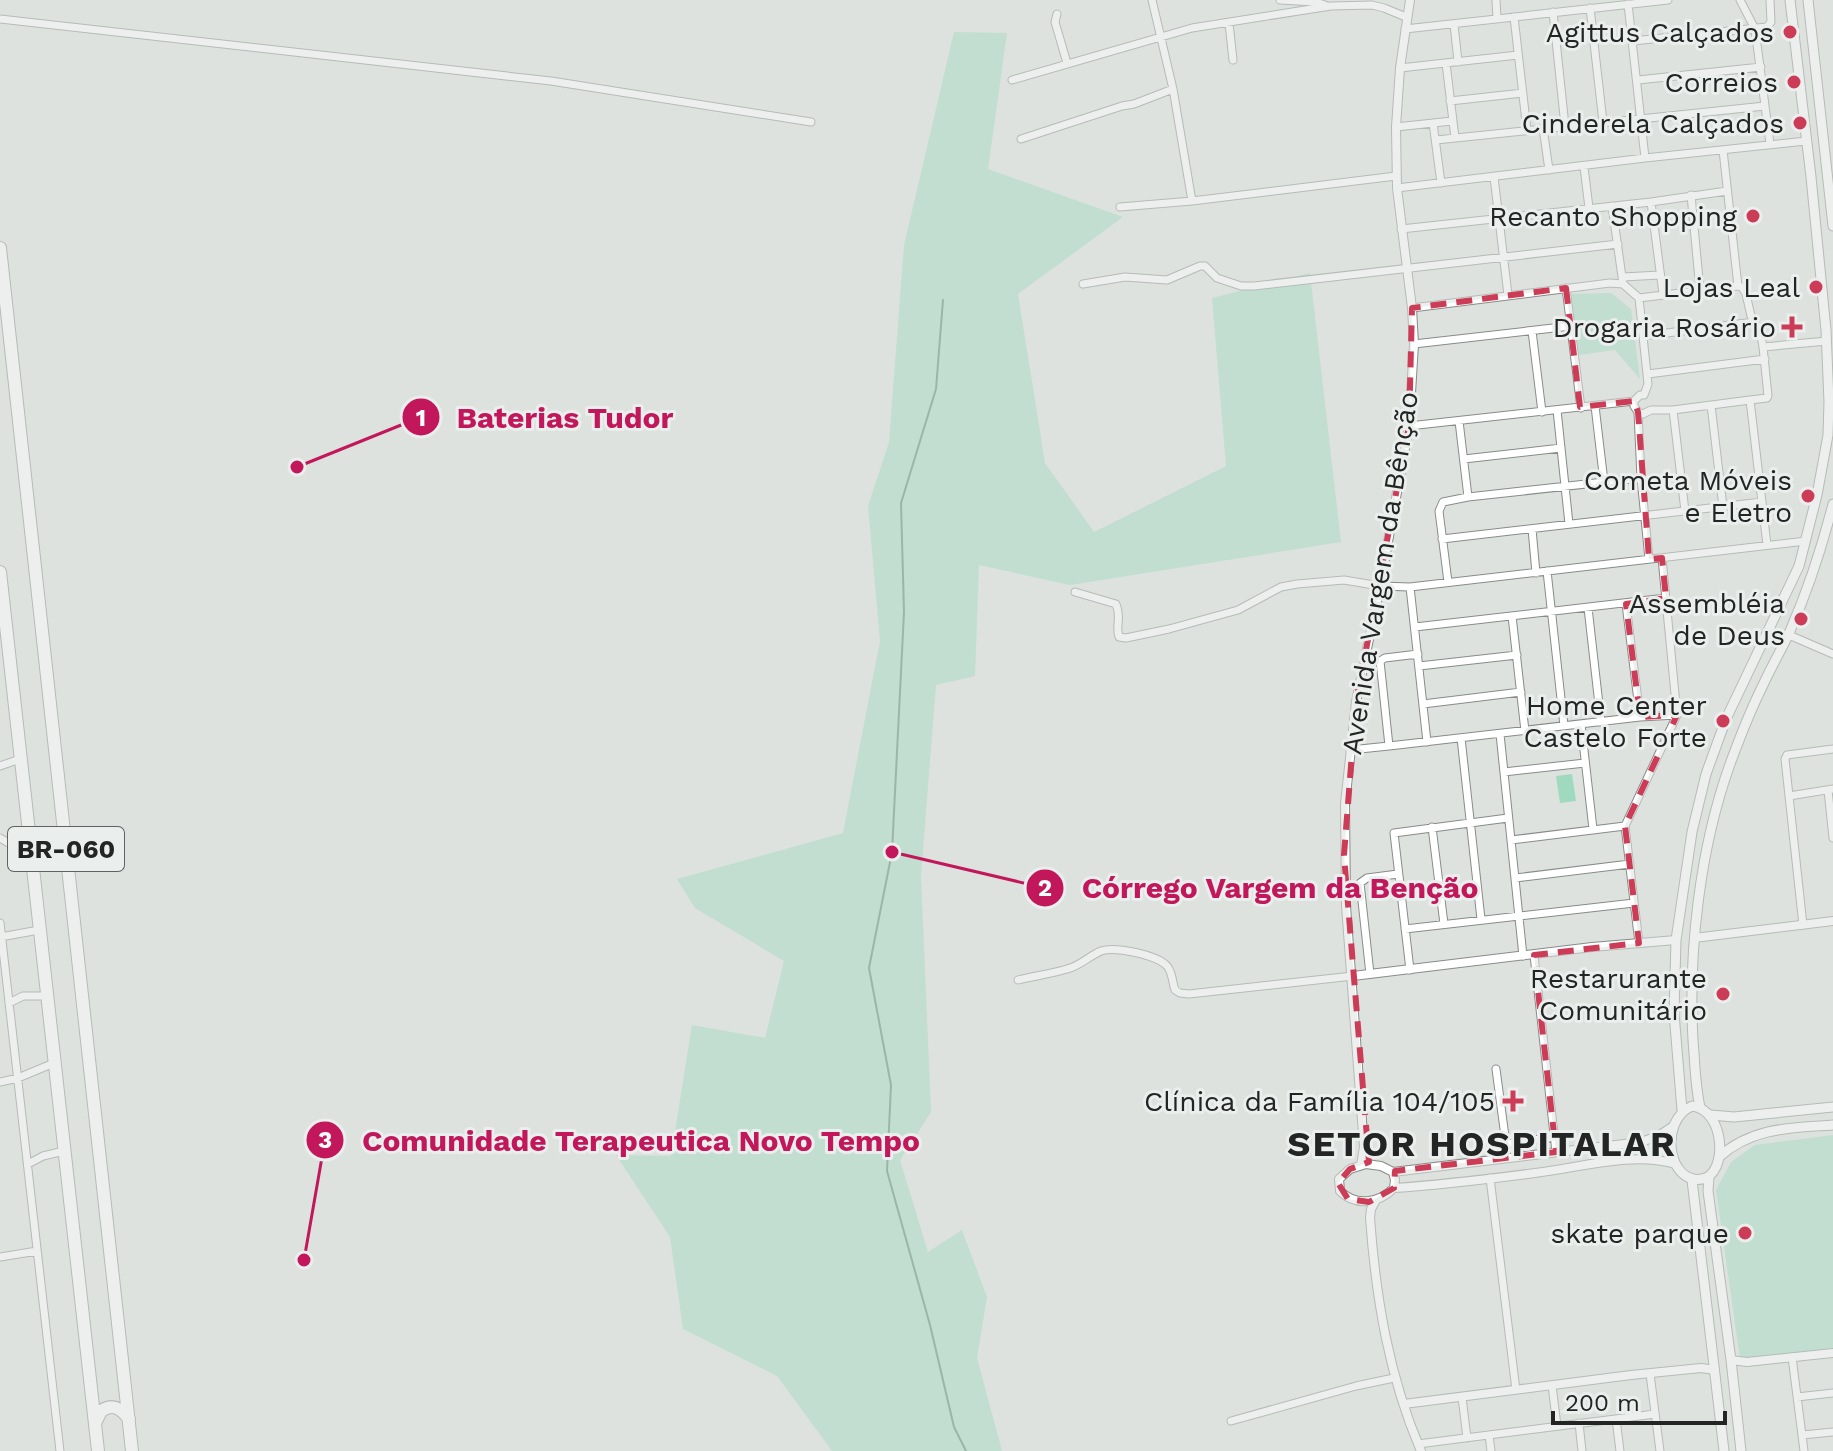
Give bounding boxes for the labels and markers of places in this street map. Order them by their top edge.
place label: Agittus Calçados [1546,16,1774,49]
marker: Agittus Calçados [1781,23,1799,41]
place label: Correios [1664,66,1778,99]
marker: Correios [1785,73,1803,91]
place label: Cinderela Calçados [1522,107,1784,140]
marker: Cinderela Calçados [1791,114,1809,132]
place label: Recanto Shopping [1489,200,1737,233]
marker: Recanto Shopping [1744,207,1762,225]
place label: Lojas Leal [1662,271,1800,304]
marker: Lojas Leal [1807,278,1825,296]
place label: Drogaria Rosário [1553,311,1776,344]
marker: Drogaria Rosário [1783,318,1801,336]
callout: Baterias Tudor [401,390,690,444]
place label: Cometa Móveis e Eletro [1584,464,1792,529]
marker: Cometa Móveis e Eletro [1799,487,1817,505]
place label: Assembléia de Deus [1629,587,1785,652]
marker: Assembléia de Deus [1792,610,1810,628]
place label: Home Center Castelo Forte [1524,689,1707,754]
marker: Home Center Castelo Forte [1714,712,1732,730]
callout: Córrego Vargem da Benção [1025,861,1495,915]
place label: Restarurante Comunitário [1530,962,1707,1027]
marker: Restarurante Comunitário [1714,985,1732,1003]
place label: Clínica da Família 104/105 [1144,1085,1495,1118]
marker: Clínica da Família 104/105 [1502,1090,1524,1112]
callout: Comunidade Terapeutica Novo Tempo [305,1113,937,1167]
place label: skate parque [1551,1217,1729,1250]
marker: skate parque [1736,1224,1754,1242]

